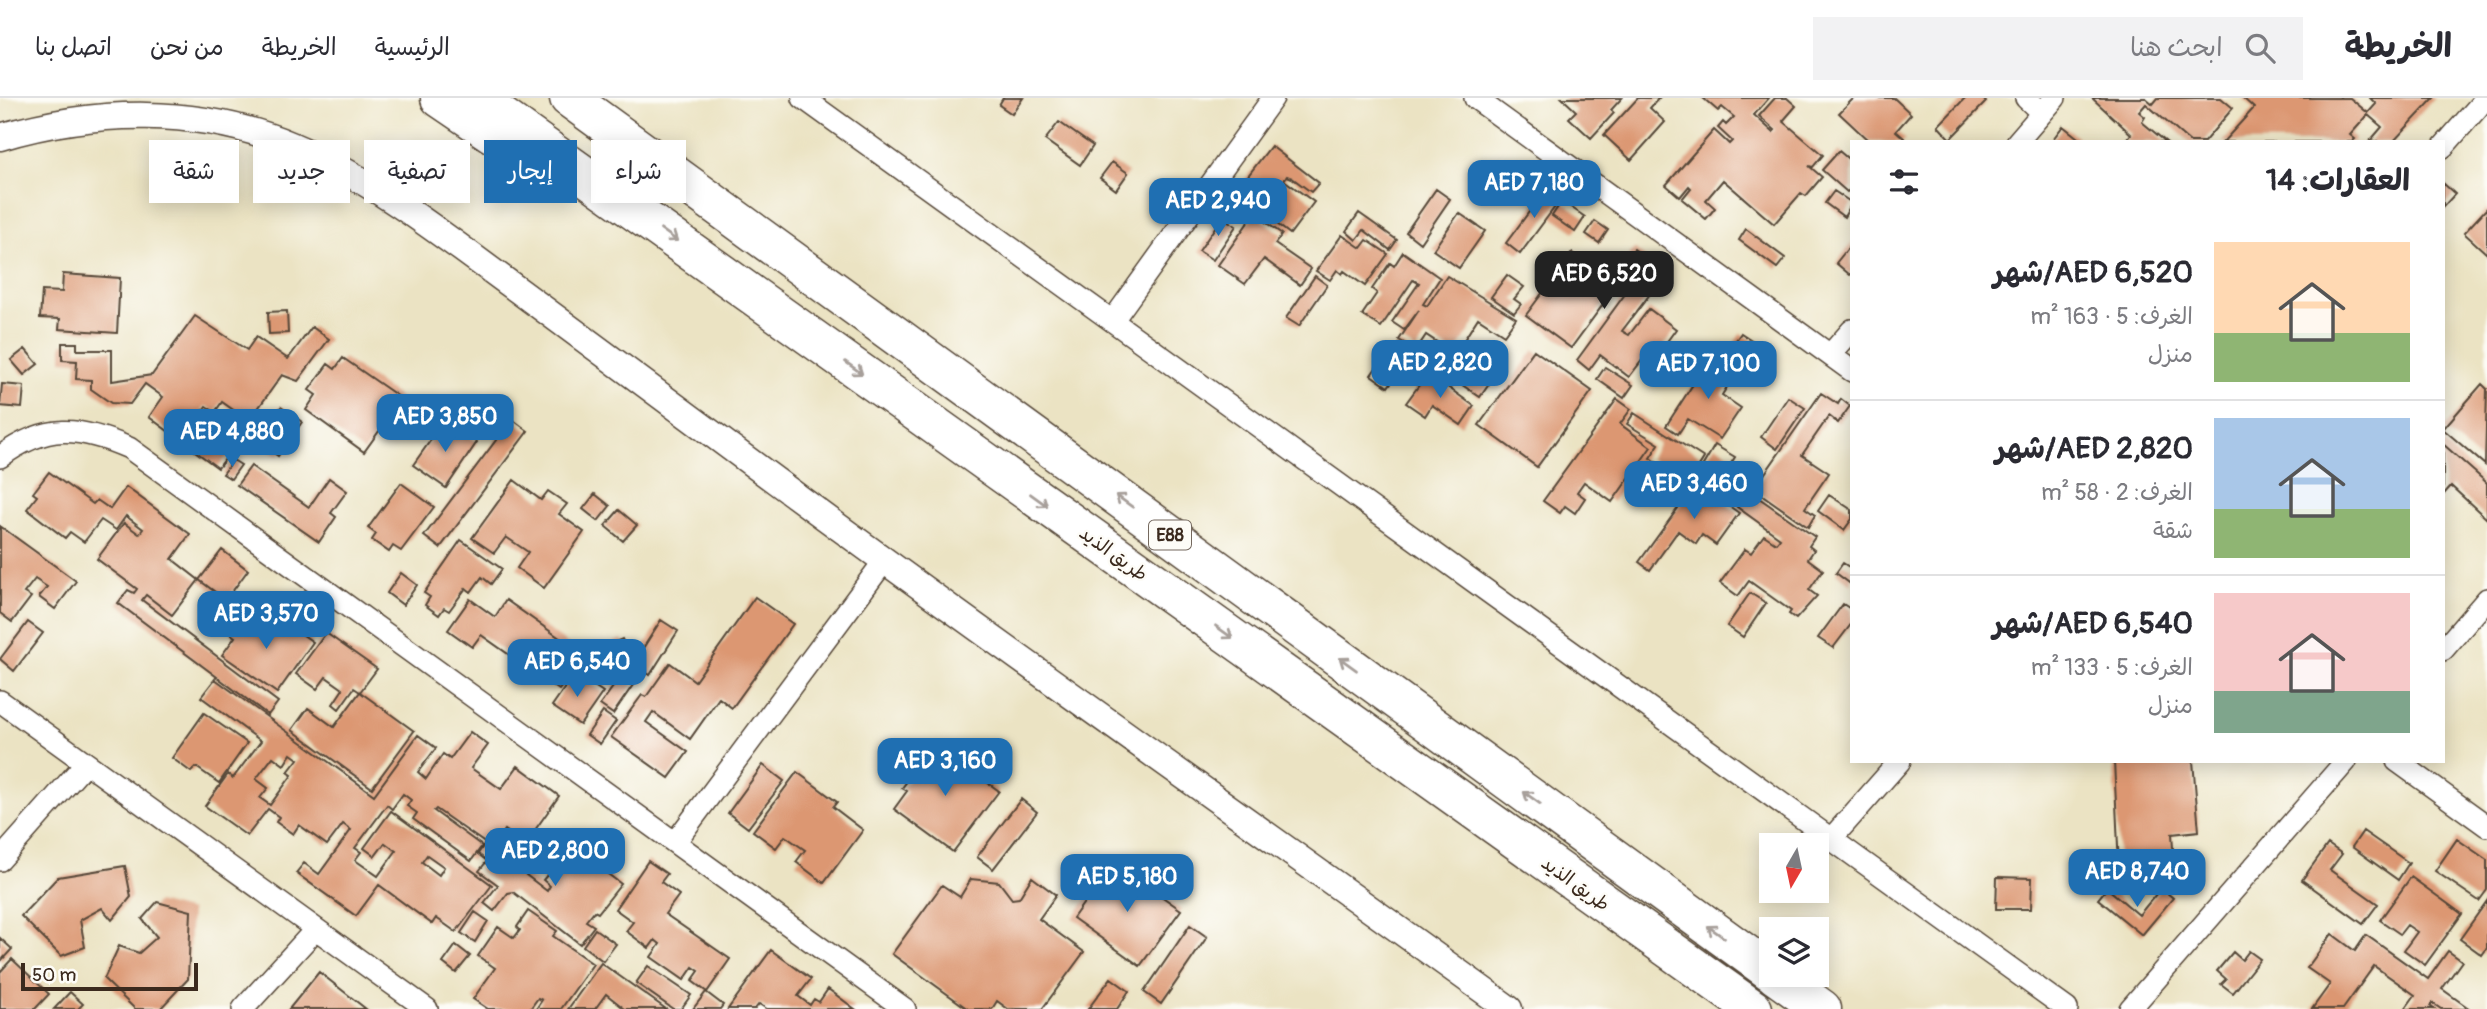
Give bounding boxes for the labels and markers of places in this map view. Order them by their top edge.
pin: AED 7,180 [1454,160,1614,220]
pin: AED 2,940 [1138,178,1298,238]
pin: AED 6,520 [1524,252,1684,311]
pin: AED 2,820 [1360,341,1520,400]
pin: AED 7,100 [1628,342,1788,401]
pin: AED 3,850 [365,394,525,454]
pin: AED 4,880 [152,410,312,469]
pin: AED 3,460 [1614,462,1774,521]
pin: AED 3,570 [186,592,346,651]
pin: AED 6,540 [497,640,657,699]
pin: AED 3,160 [865,738,1025,798]
pin: AED 2,800 [475,828,635,888]
pin: AED 8,740 [2057,850,2217,909]
pin: AED 5,180 [1047,854,1207,914]

